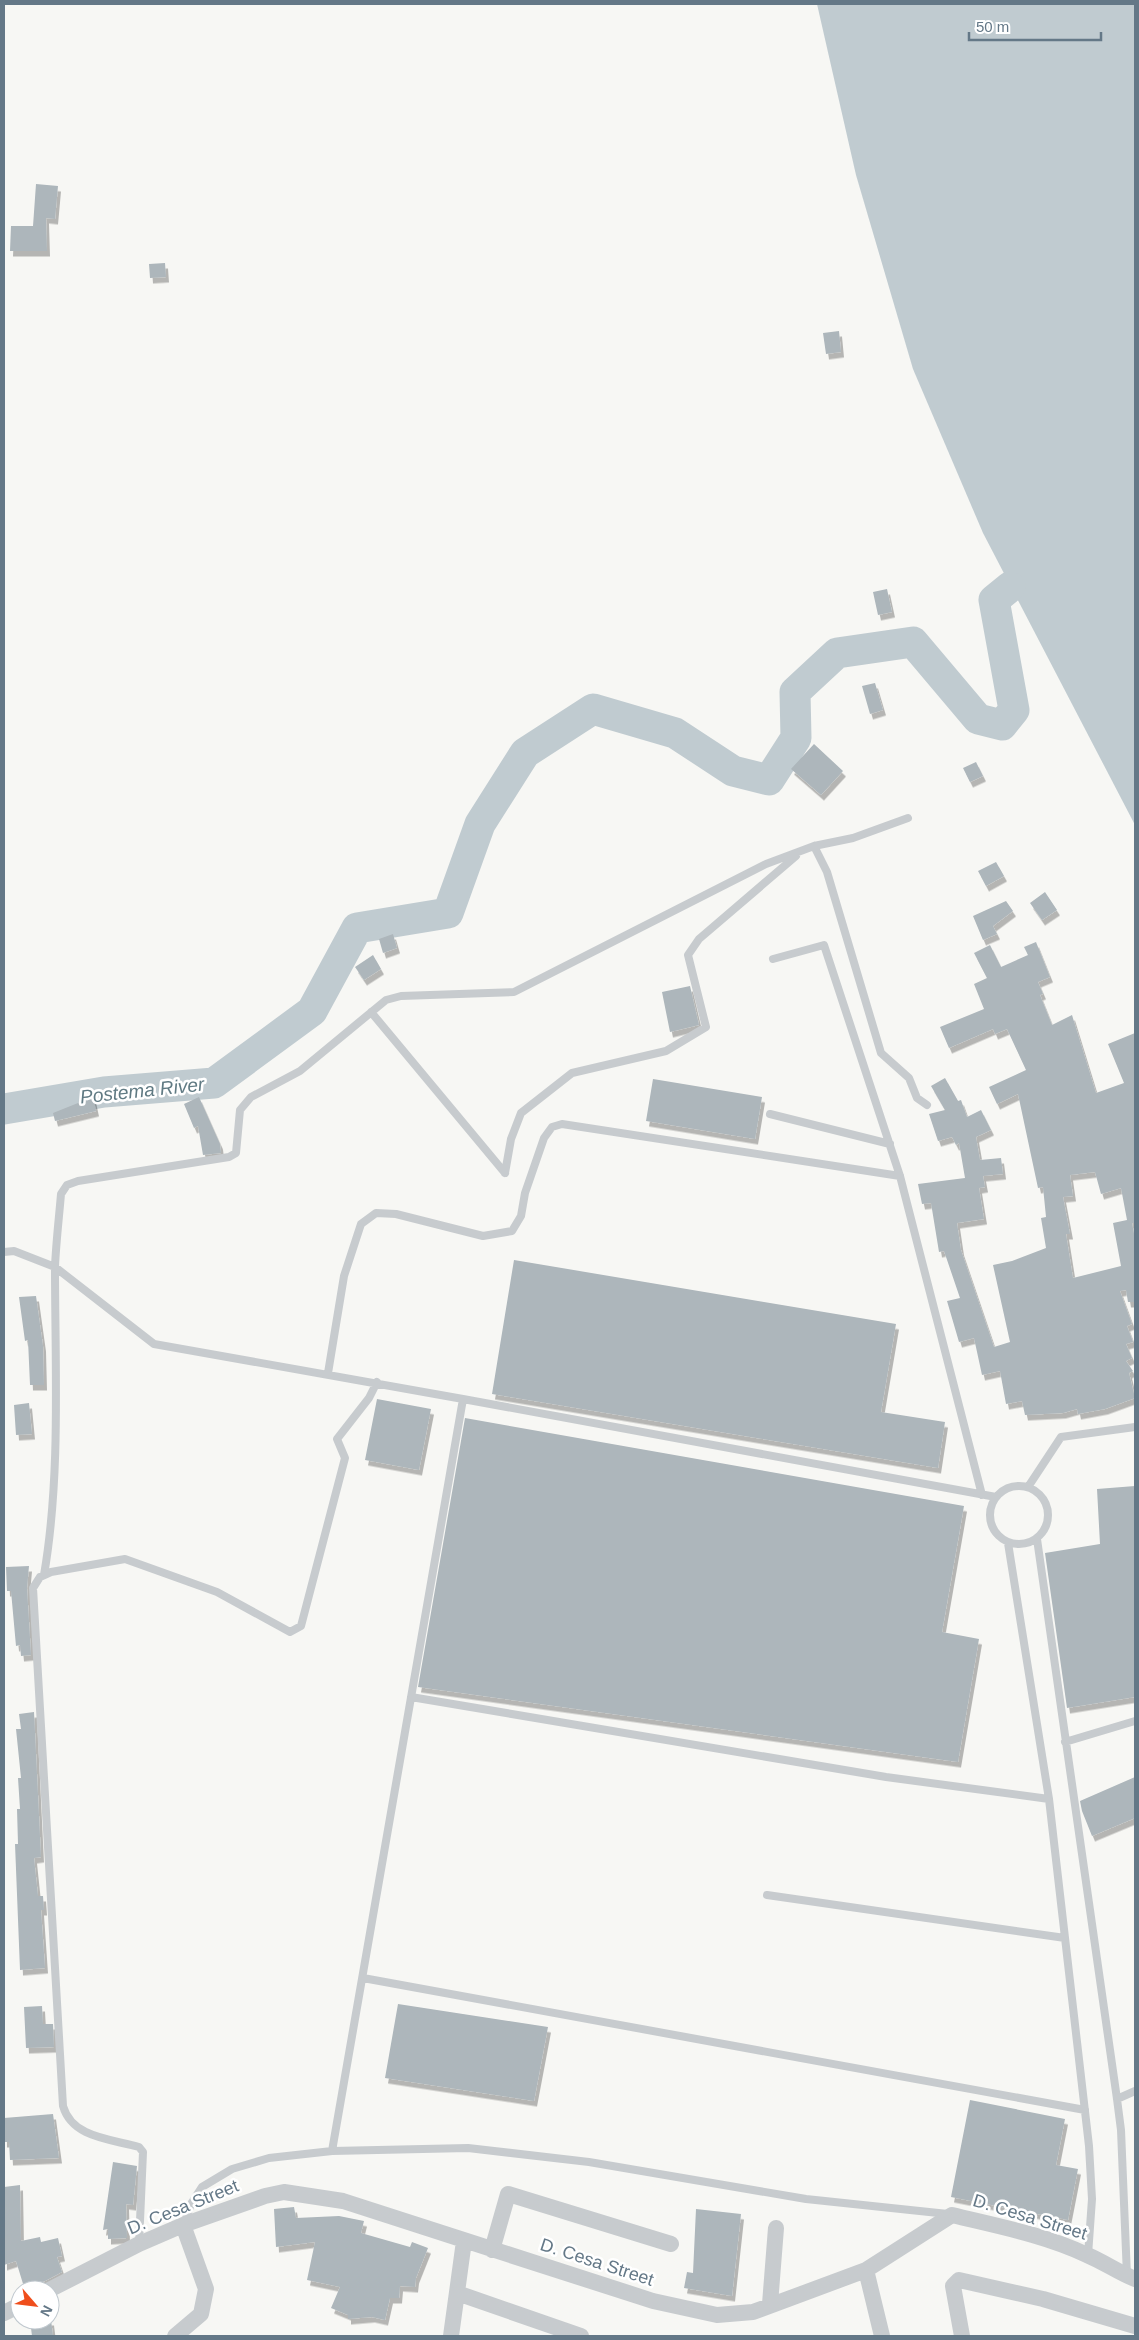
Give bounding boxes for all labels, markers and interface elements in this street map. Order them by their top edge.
scale bar [969,10,1102,42]
text: 50 m [976,18,1009,35]
water label: Postema River [79,1073,206,1107]
street label: D. Cesa Street [125,2176,241,2238]
street label: D. Cesa Street [971,2190,1089,2244]
street label: D. Cesa Street [538,2234,656,2290]
north arrow [10,2280,60,2330]
text: N [37,2303,56,2319]

